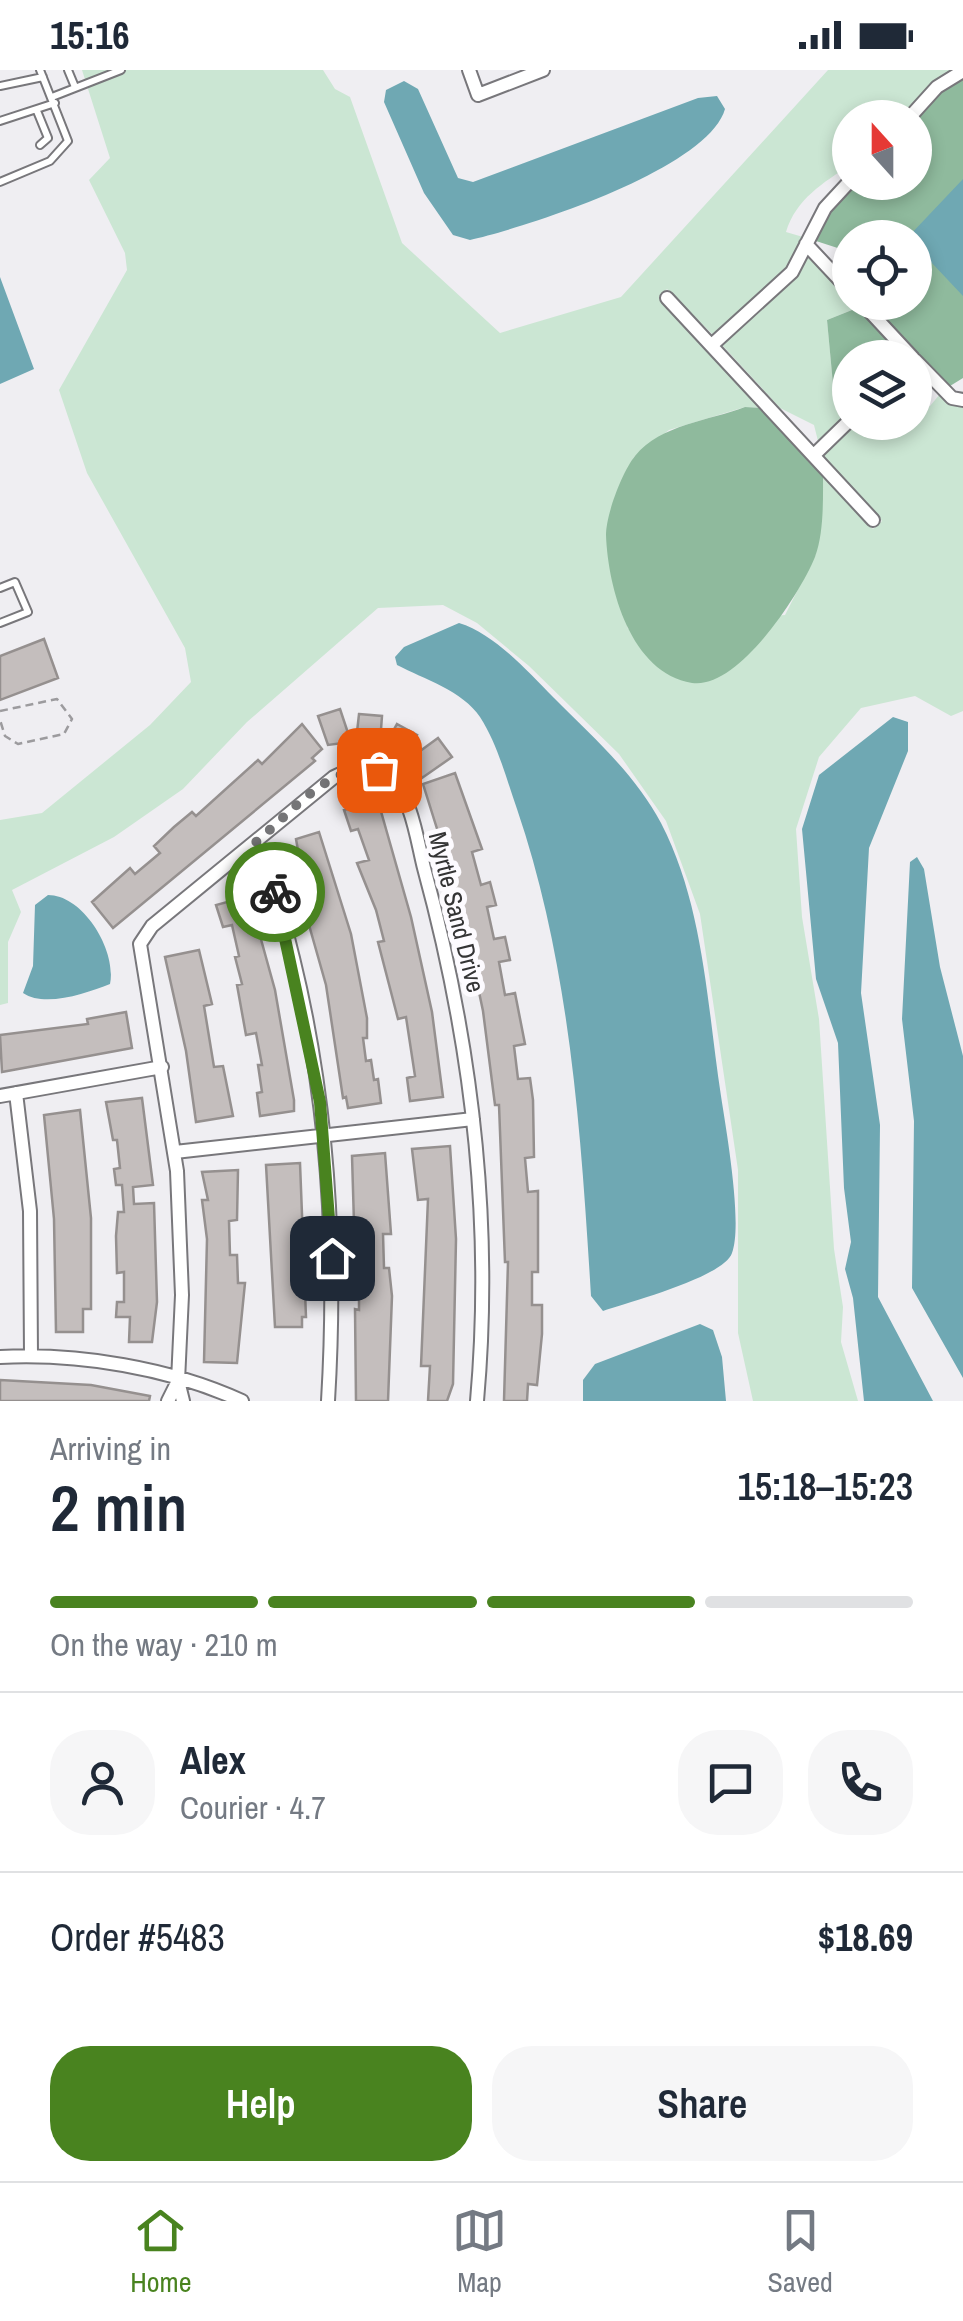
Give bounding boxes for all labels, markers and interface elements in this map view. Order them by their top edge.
text: 15:16 [50,10,130,61]
north arrow [832,100,932,200]
map controls [832,100,932,440]
button: locate [832,220,932,320]
button: layers [832,340,932,440]
pin [337,728,422,813]
icon: bag [352,743,407,798]
street label: Myrtle Sand Drive [421,828,493,996]
courier [225,842,325,942]
icon: bike [248,865,303,920]
pin [290,1216,375,1301]
icon: home [305,1231,360,1286]
text: Arriving in [50,1427,171,1470]
text: 15:18–15:23 [737,1461,913,1512]
text: 2 min [50,1464,187,1551]
text: On the way · 210 m [50,1623,278,1666]
button: person [50,1730,155,1835]
button: chat [678,1730,783,1835]
button: phone [808,1730,913,1835]
text: Alex [180,1735,246,1786]
text: Courier · 4.7 [180,1786,326,1829]
text: Order #5483 [50,1912,225,1963]
text: $18.69 [818,1912,913,1963]
button: Help [50,2046,472,2161]
button: Share [492,2046,913,2161]
tab: Home [130,2203,192,2301]
tab: Map [452,2203,507,2301]
tab: Saved [768,2203,833,2301]

